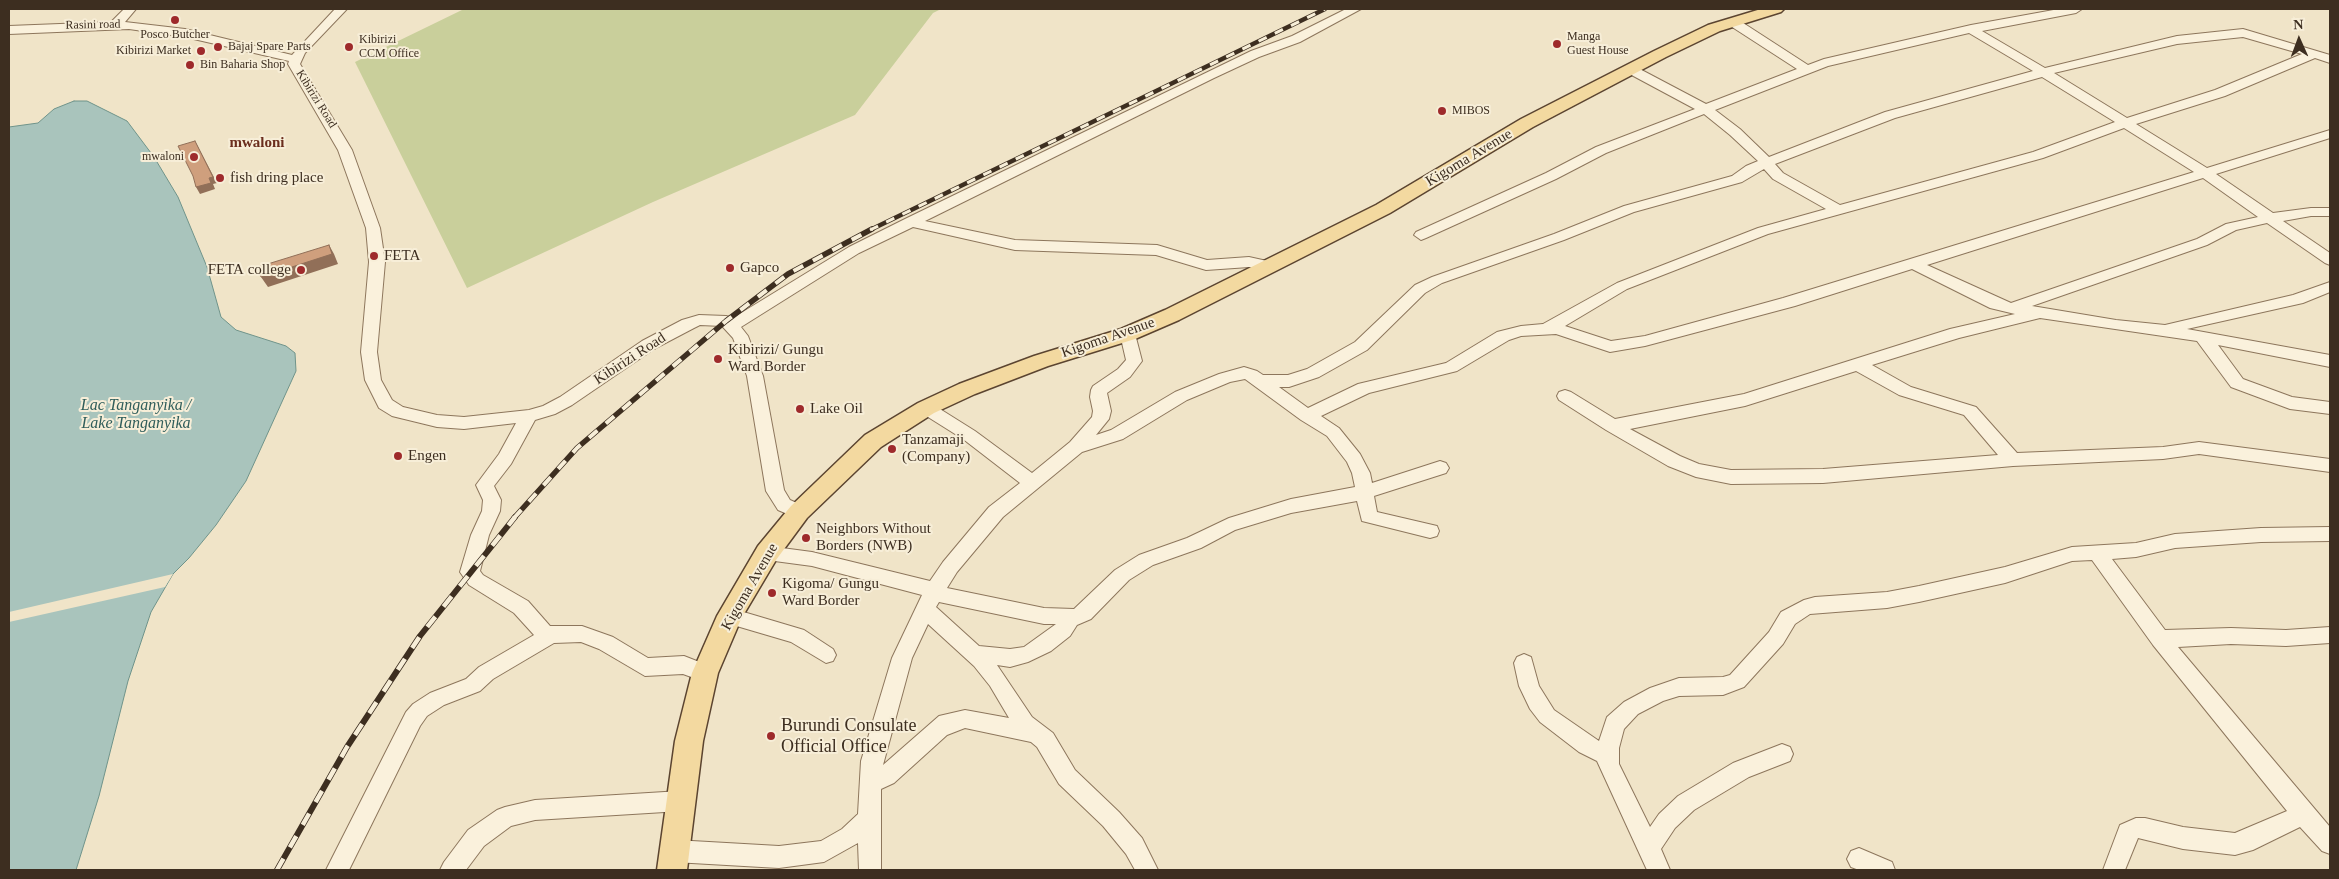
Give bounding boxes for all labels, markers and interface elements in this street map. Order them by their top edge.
marker: Posco Butcher [169,14,181,26]
north arrow [2274,15,2324,65]
street label: Rasini road [65,17,121,33]
text: N [2293,17,2304,32]
place label: Posco Butcher [140,28,210,42]
place label: Manga Guest House [1567,30,1629,58]
place label: Kibirizi CCM Office [359,33,419,61]
marker: Manga Guest House [1551,38,1563,50]
place label: Bajaj Spare Parts [228,40,311,54]
marker: Bajaj Spare Parts [212,41,224,53]
marker: Kibirizi CCM Office [343,41,355,53]
place label: Kibirizi Market [116,44,191,58]
marker: Kibirizi Market [195,45,207,57]
place label: Bin Baharia Shop [200,58,285,72]
marker: Bin Baharia Shop [184,59,196,71]
street label: Kibirizi Road [292,67,340,131]
place label: MIBOS [1452,104,1490,118]
marker: MIBOS [1436,105,1448,117]
street label: Kigoma Avenue [1423,125,1515,191]
district label: mwaloni [229,134,285,152]
place label: mwaloni [142,150,184,164]
marker: mwaloni [188,151,200,163]
place label: fish dring place [230,169,323,187]
marker: fish dring place [214,172,226,184]
place label: FETA [384,247,420,265]
marker: FETA [368,250,380,262]
place label: Gapco [740,259,779,277]
place label: FETA college [208,261,291,279]
marker: Gapco [724,262,736,274]
marker: FETA college [295,264,307,276]
street label: Kigoma Avenue [1059,314,1157,362]
street label: Kibirizi Road [591,329,669,389]
place label: Kibirizi/ Gungu Ward Border [728,341,823,376]
marker: Kibirizi/ Gungu Ward Border [712,353,724,365]
water label: Lac Tanganyika / Lake Tanganyika [81,396,191,434]
place label: Lake Oil [810,400,863,418]
marker: Lake Oil [794,403,806,415]
place label: Tanzamaji (Company) [902,431,970,466]
marker: Tanzamaji (Company) [886,443,898,455]
place label: Engen [408,447,446,465]
marker: Engen [392,450,404,462]
place label: Neighbors Without Borders (NWB) [816,520,931,555]
marker: Neighbors Without Borders (NWB) [800,532,812,544]
street label: Kigoma Avenue [718,540,782,634]
place label: Kigoma/ Gungu Ward Border [782,575,879,610]
marker: Kigoma/ Gungu Ward Border [766,587,778,599]
place label: Burundi Consulate Official Office [781,715,916,758]
marker: Burundi Consulate Official Office [765,730,777,742]

